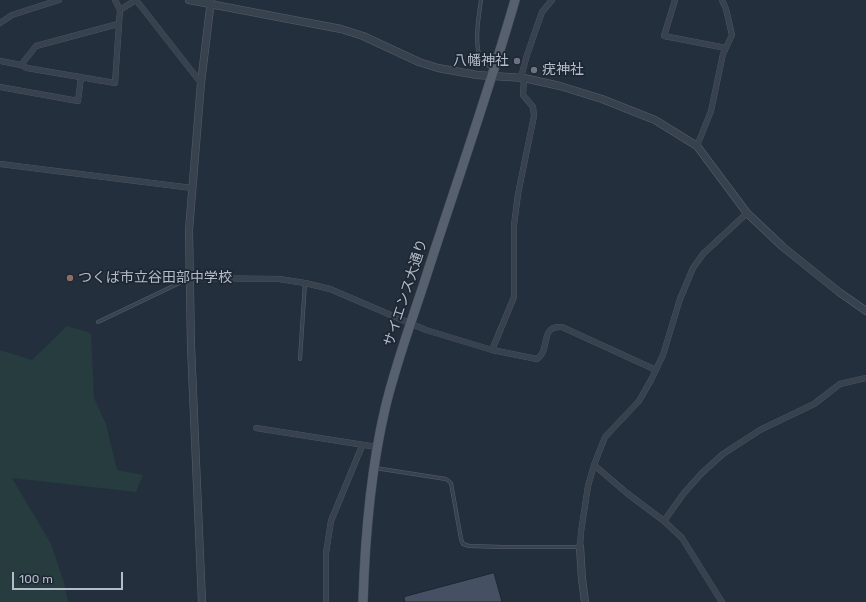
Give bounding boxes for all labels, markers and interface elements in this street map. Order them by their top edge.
place label: 八幡神社 [453,53,509,69]
marker: 八幡神社 [512,56,522,66]
place label: 疣神社 [542,62,584,78]
marker: 疣神社 [529,65,539,75]
street label: サイエンス大通り [381,237,431,349]
place label: つくば市立谷田部中学校 [78,270,232,286]
marker: つくば市立谷田部中学校 [65,273,75,283]
scale bar [14,564,125,590]
text: 100 m [19,572,53,586]

